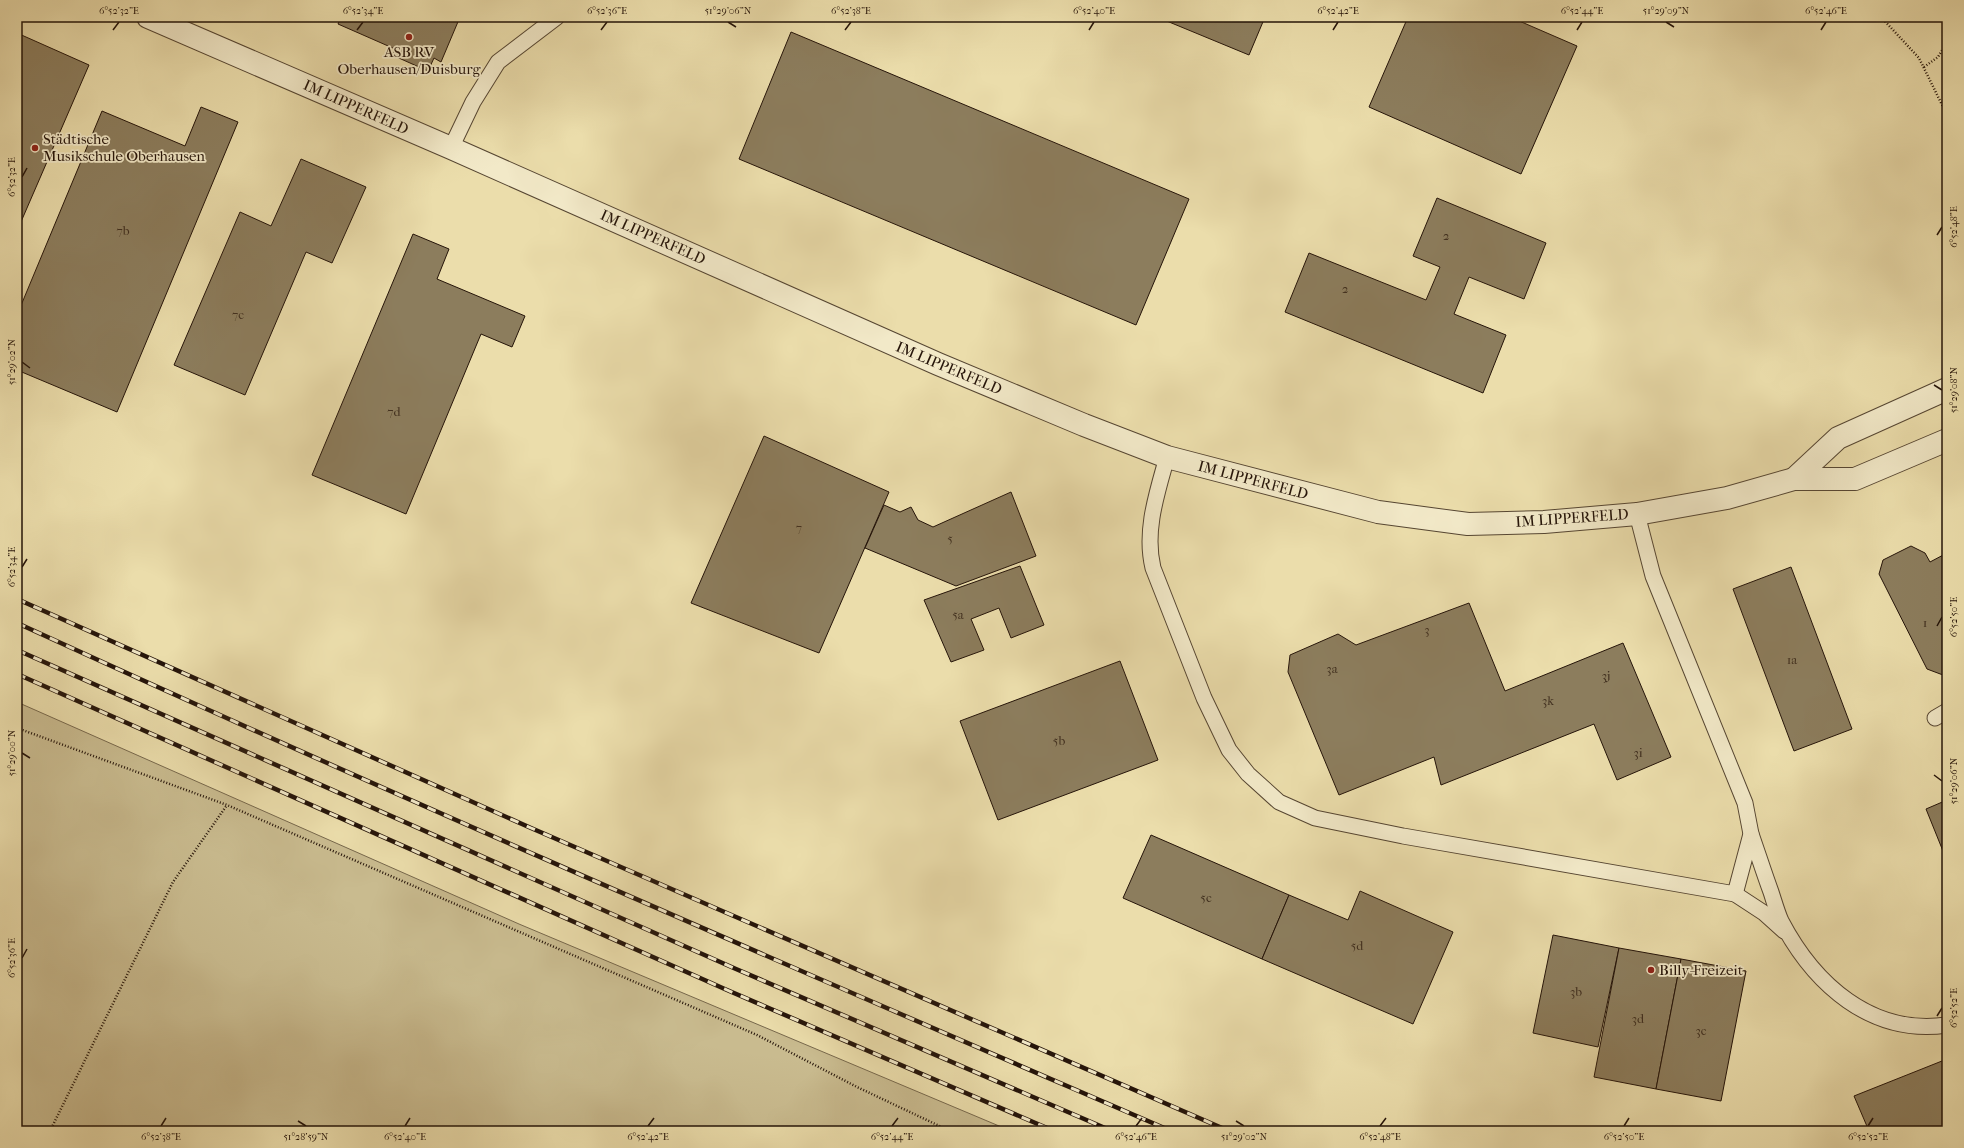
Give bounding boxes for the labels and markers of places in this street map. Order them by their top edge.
marker: ASB RV Oberhausen/Duisburg [404,32,414,42]
place label: ASB RV Oberhausen/Duisburg [337,43,481,78]
place label: Städtische Musikschule Oberhausen [43,130,205,165]
marker: Städtische Musikschule Oberhausen [30,143,40,153]
place label: Billy-Freizeit [1659,961,1744,979]
marker: Billy-Freizeit [1646,965,1656,975]

